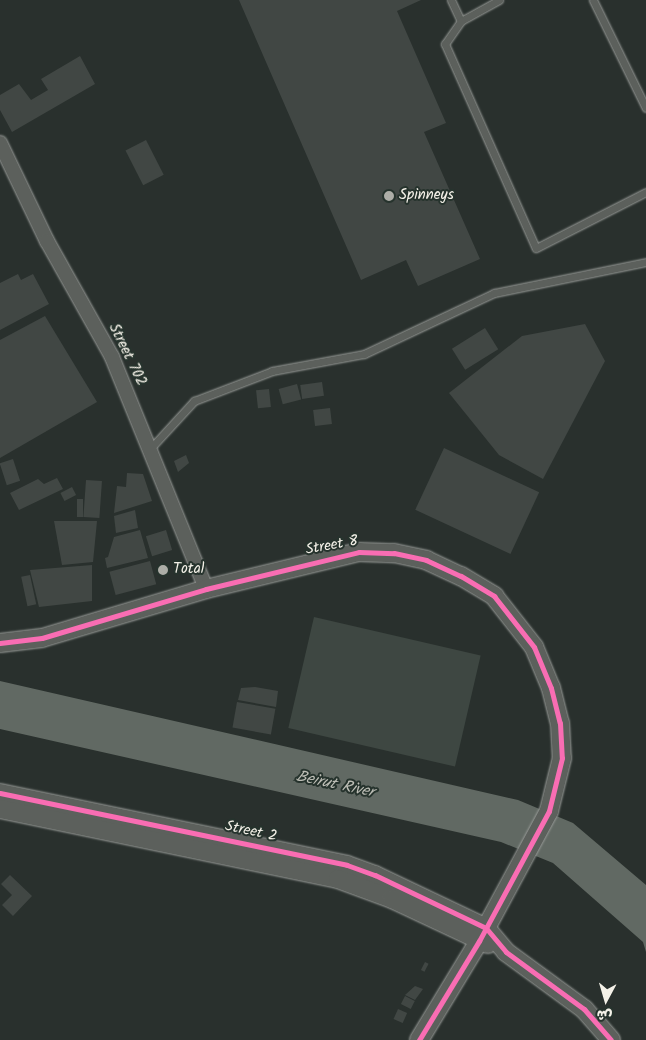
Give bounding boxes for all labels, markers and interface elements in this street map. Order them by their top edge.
place label: Spinneys [399,187,454,205]
marker: Spinneys [383,190,395,202]
street label: Street 702 [104,321,150,389]
street label: Street 8 [304,533,360,559]
place label: Total [173,561,204,579]
marker: Total [157,564,169,576]
water label: Beirut River [294,767,376,803]
street label: Street 2 [223,818,279,846]
north arrow [581,975,631,1025]
text: ش [596,1003,613,1027]

